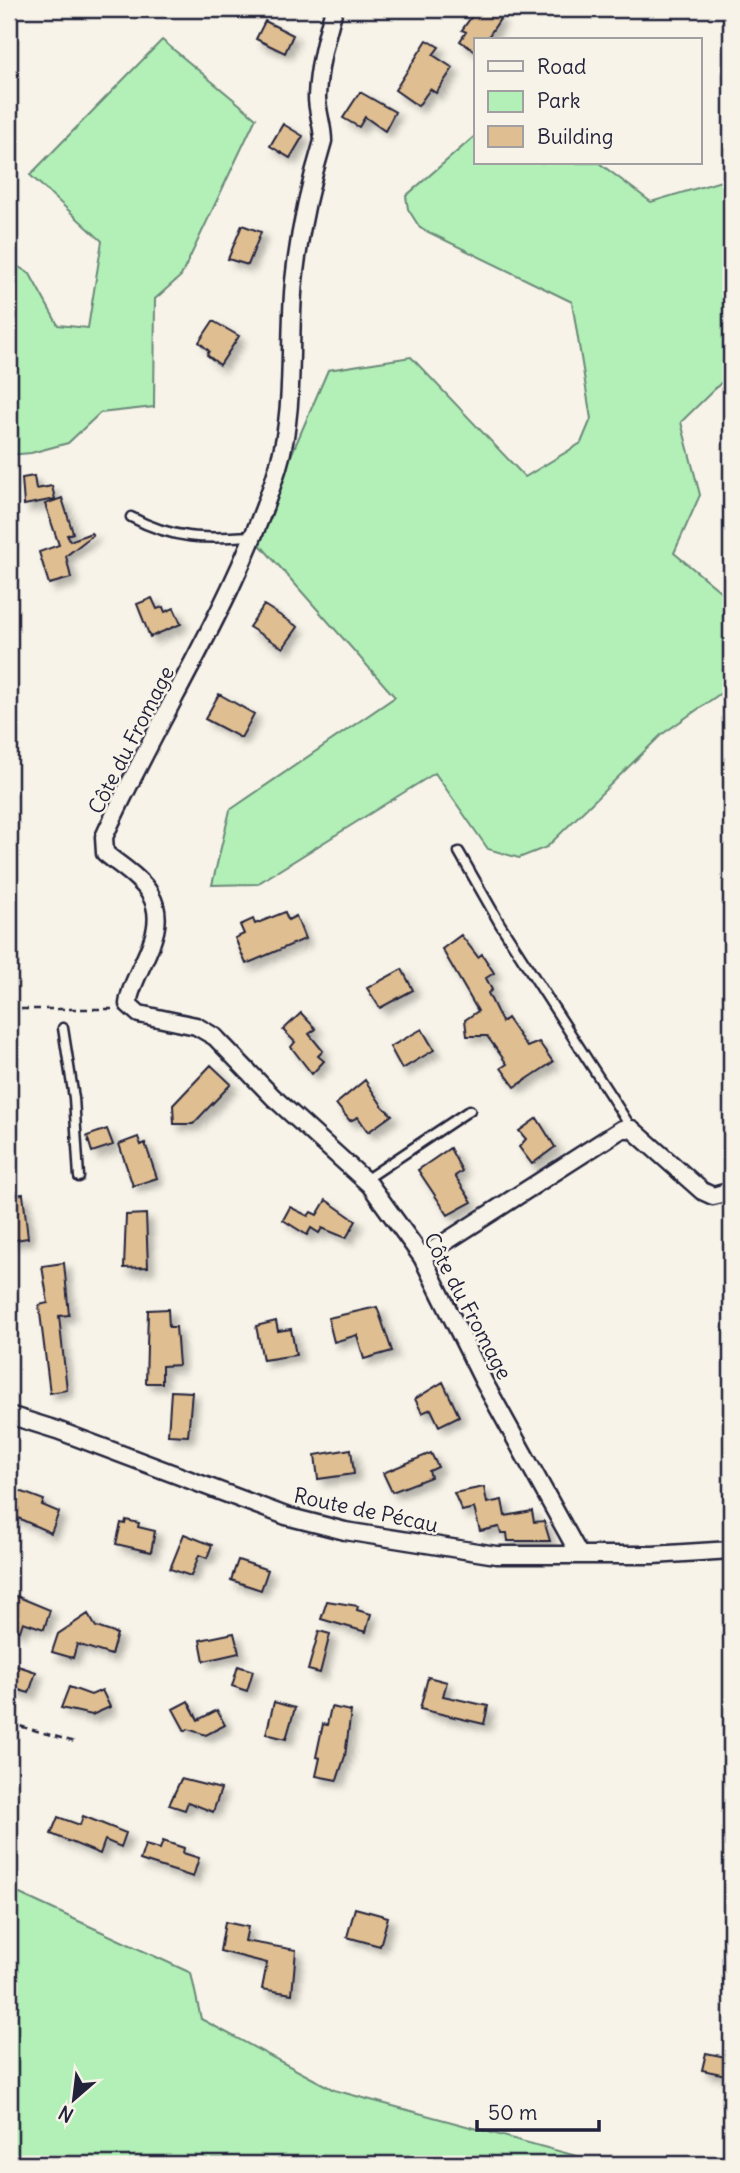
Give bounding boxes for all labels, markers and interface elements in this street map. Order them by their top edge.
legend [474,38,702,164]
text: Road [537,53,586,80]
text: Park [537,87,580,114]
text: Building [537,123,613,150]
street label: Côte du Fromage [82,661,180,819]
street label: Côte du Fromage [418,1228,518,1384]
street label: Route de Pécau [291,1482,441,1538]
north arrow [38,2064,108,2134]
scale bar [477,2089,600,2133]
text: 50 m [488,2099,537,2126]
text: N [55,2100,77,2128]

